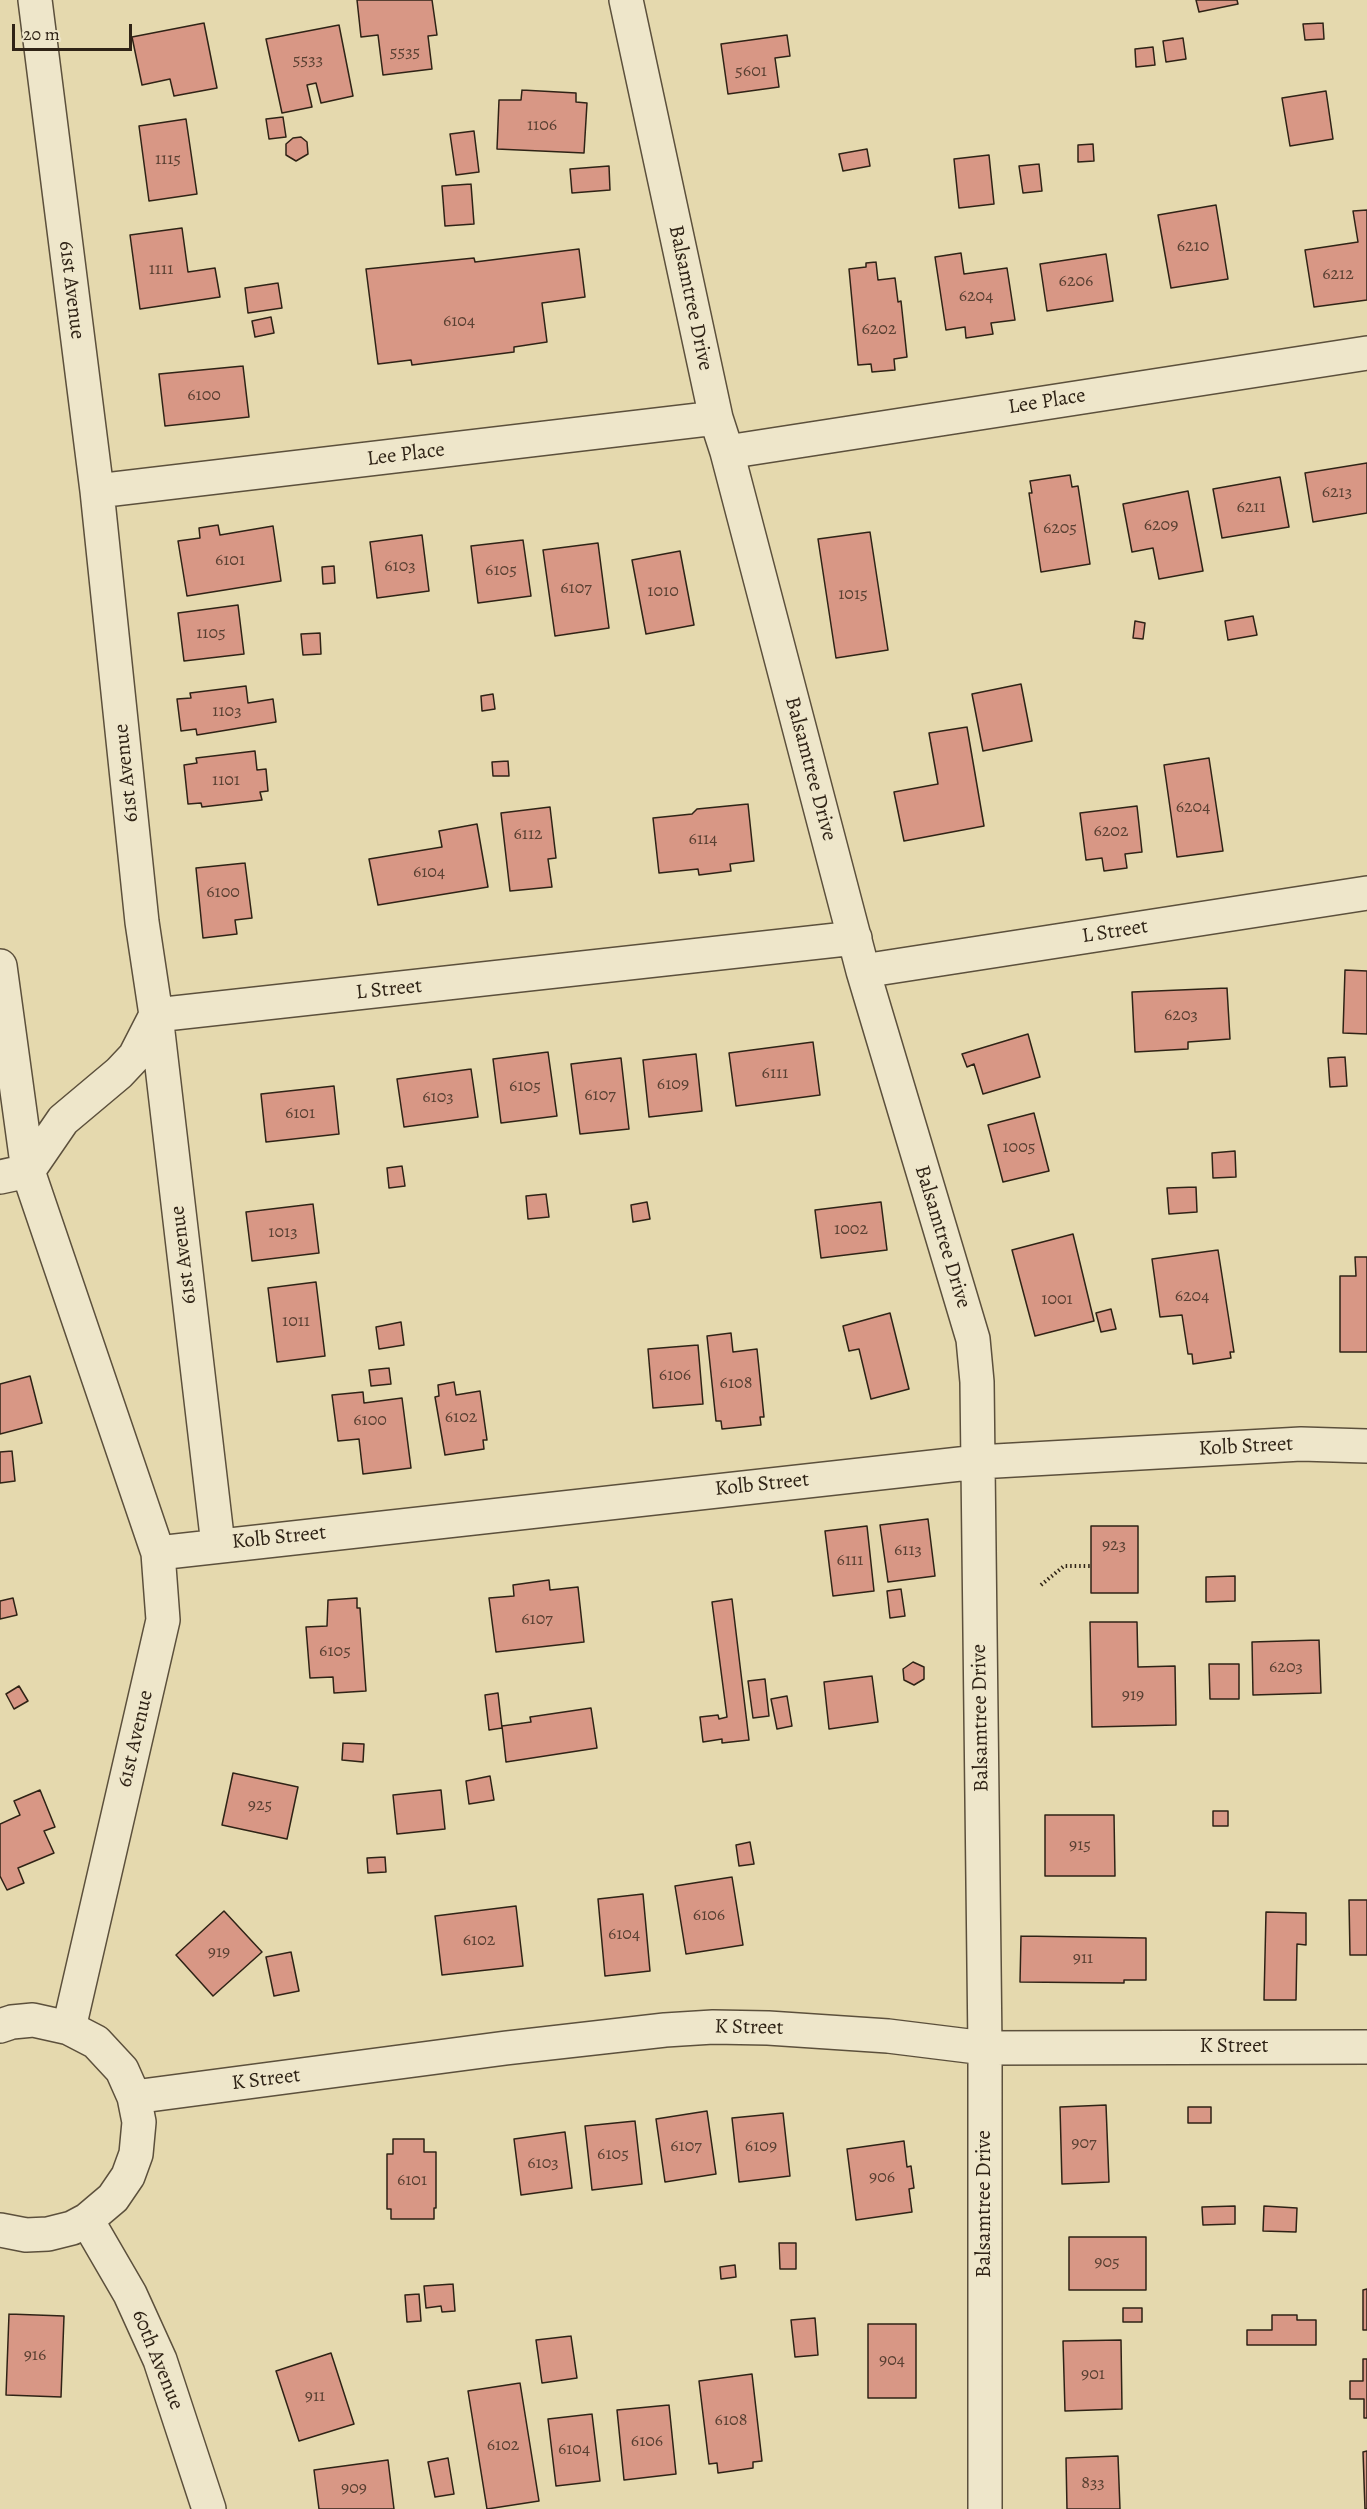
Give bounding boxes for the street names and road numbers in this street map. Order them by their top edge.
street label: Balsamtree Drive [662,223,718,373]
street label: 61st Avenue [52,239,90,341]
street label: Lee Place [1006,383,1088,421]
street label: Lee Place [366,438,446,472]
street label: Balsamtree Drive [779,694,841,844]
street label: 61st Avenue [109,722,145,824]
street label: L Street [1080,914,1150,950]
street label: L Street [355,974,423,1006]
street label: Balsamtree Drive [908,1163,976,1311]
street label: 61st Avenue [165,1204,203,1306]
street label: Kolb Street [1198,1432,1294,1462]
street label: Kolb Street [714,1468,810,1502]
street label: Kolb Street [231,1521,327,1555]
street label: Balsamtree Drive [967,1644,995,1792]
street label: 61st Avenue [113,1688,159,1790]
street label: K Street [714,2015,784,2041]
street label: K Street [1200,2034,1268,2060]
street label: K Street [230,2063,302,2097]
street label: Balsamtree Drive [972,2130,998,2278]
street label: 60th Avenue [126,2306,188,2414]

